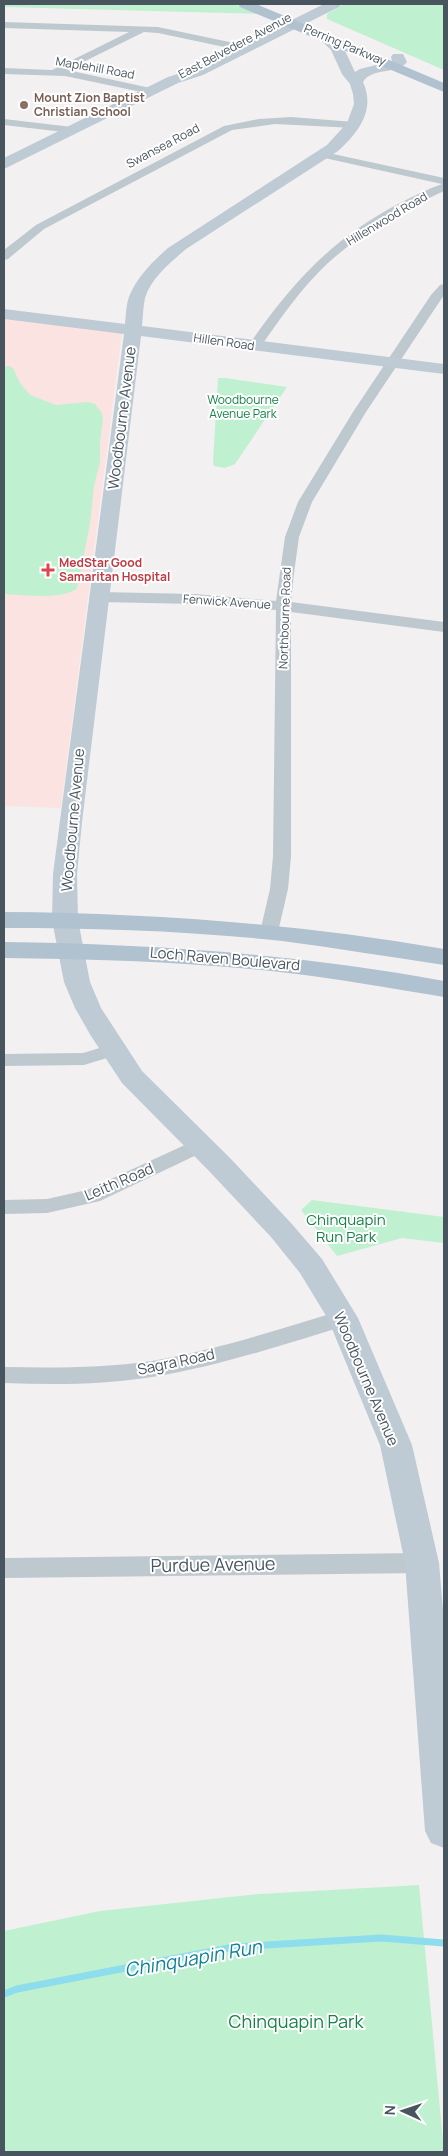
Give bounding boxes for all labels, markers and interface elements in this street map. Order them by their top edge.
street label: East Belvedere Avenue [175,9,294,83]
street label: Perring Parkway [302,20,389,70]
street label: Maplehill Road [54,52,136,83]
place label: Mount Zion Baptist Christian School [34,89,145,120]
marker: Mount Zion Baptist Christian School [18,99,30,111]
street label: Swansea Road [123,119,202,172]
street label: Hillenwood Road [343,188,430,249]
street label: Hillen Road [192,329,256,354]
street label: Woodbourne Avenue [102,345,141,491]
park label: Woodbourne Avenue Park [207,391,279,422]
place label: MedStar Good Samaritan Hospital [59,554,170,585]
marker: MedStar Good Samaritan Hospital [41,563,55,577]
street label: Northbourne Road [274,567,295,669]
street label: Fenwick Avenue [183,590,271,613]
street label: Woodbourne Avenue [56,747,89,893]
street label: Loch Raven Boulevard [149,941,301,976]
street label: Leith Road [81,1158,157,1206]
park label: Chinquapin Run Park [306,1209,386,1247]
street label: Woodbourne Avenue [329,1309,404,1449]
street label: Sagra Road [135,1343,216,1380]
street label: Purdue Avenue [150,1551,276,1577]
water label: Chinquapin Run [122,1933,264,1983]
park label: Chinquapin Park [229,2009,364,2033]
north arrow [378,2086,428,2136]
text: N [380,2105,399,2116]

